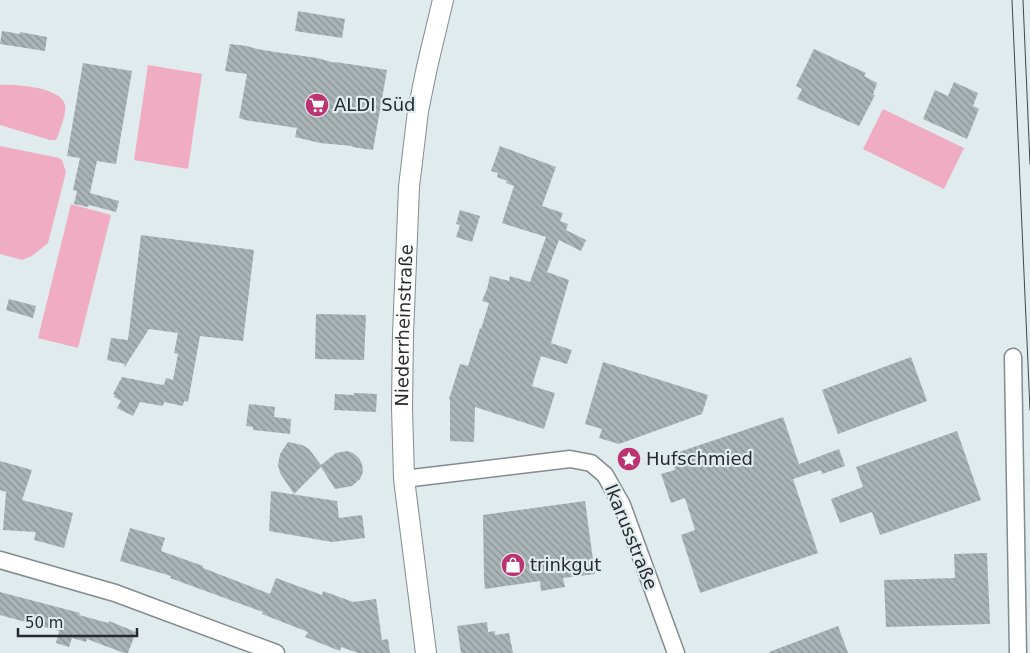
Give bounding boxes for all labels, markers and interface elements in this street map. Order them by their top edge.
supermarket icon: ALDI Süd [304,92,330,118]
place label: ALDI Süd [334,94,416,115]
street label: Niederrheinstraße [391,244,417,407]
place icon: Hufschmied [616,446,642,472]
place label: Hufschmied [646,448,753,469]
street label: Ikarusstraße [601,481,662,593]
shop icon: trinkgut [500,552,526,578]
place label: trinkgut [530,554,601,575]
scale bar [18,606,136,638]
text: 50 m [25,614,63,632]

